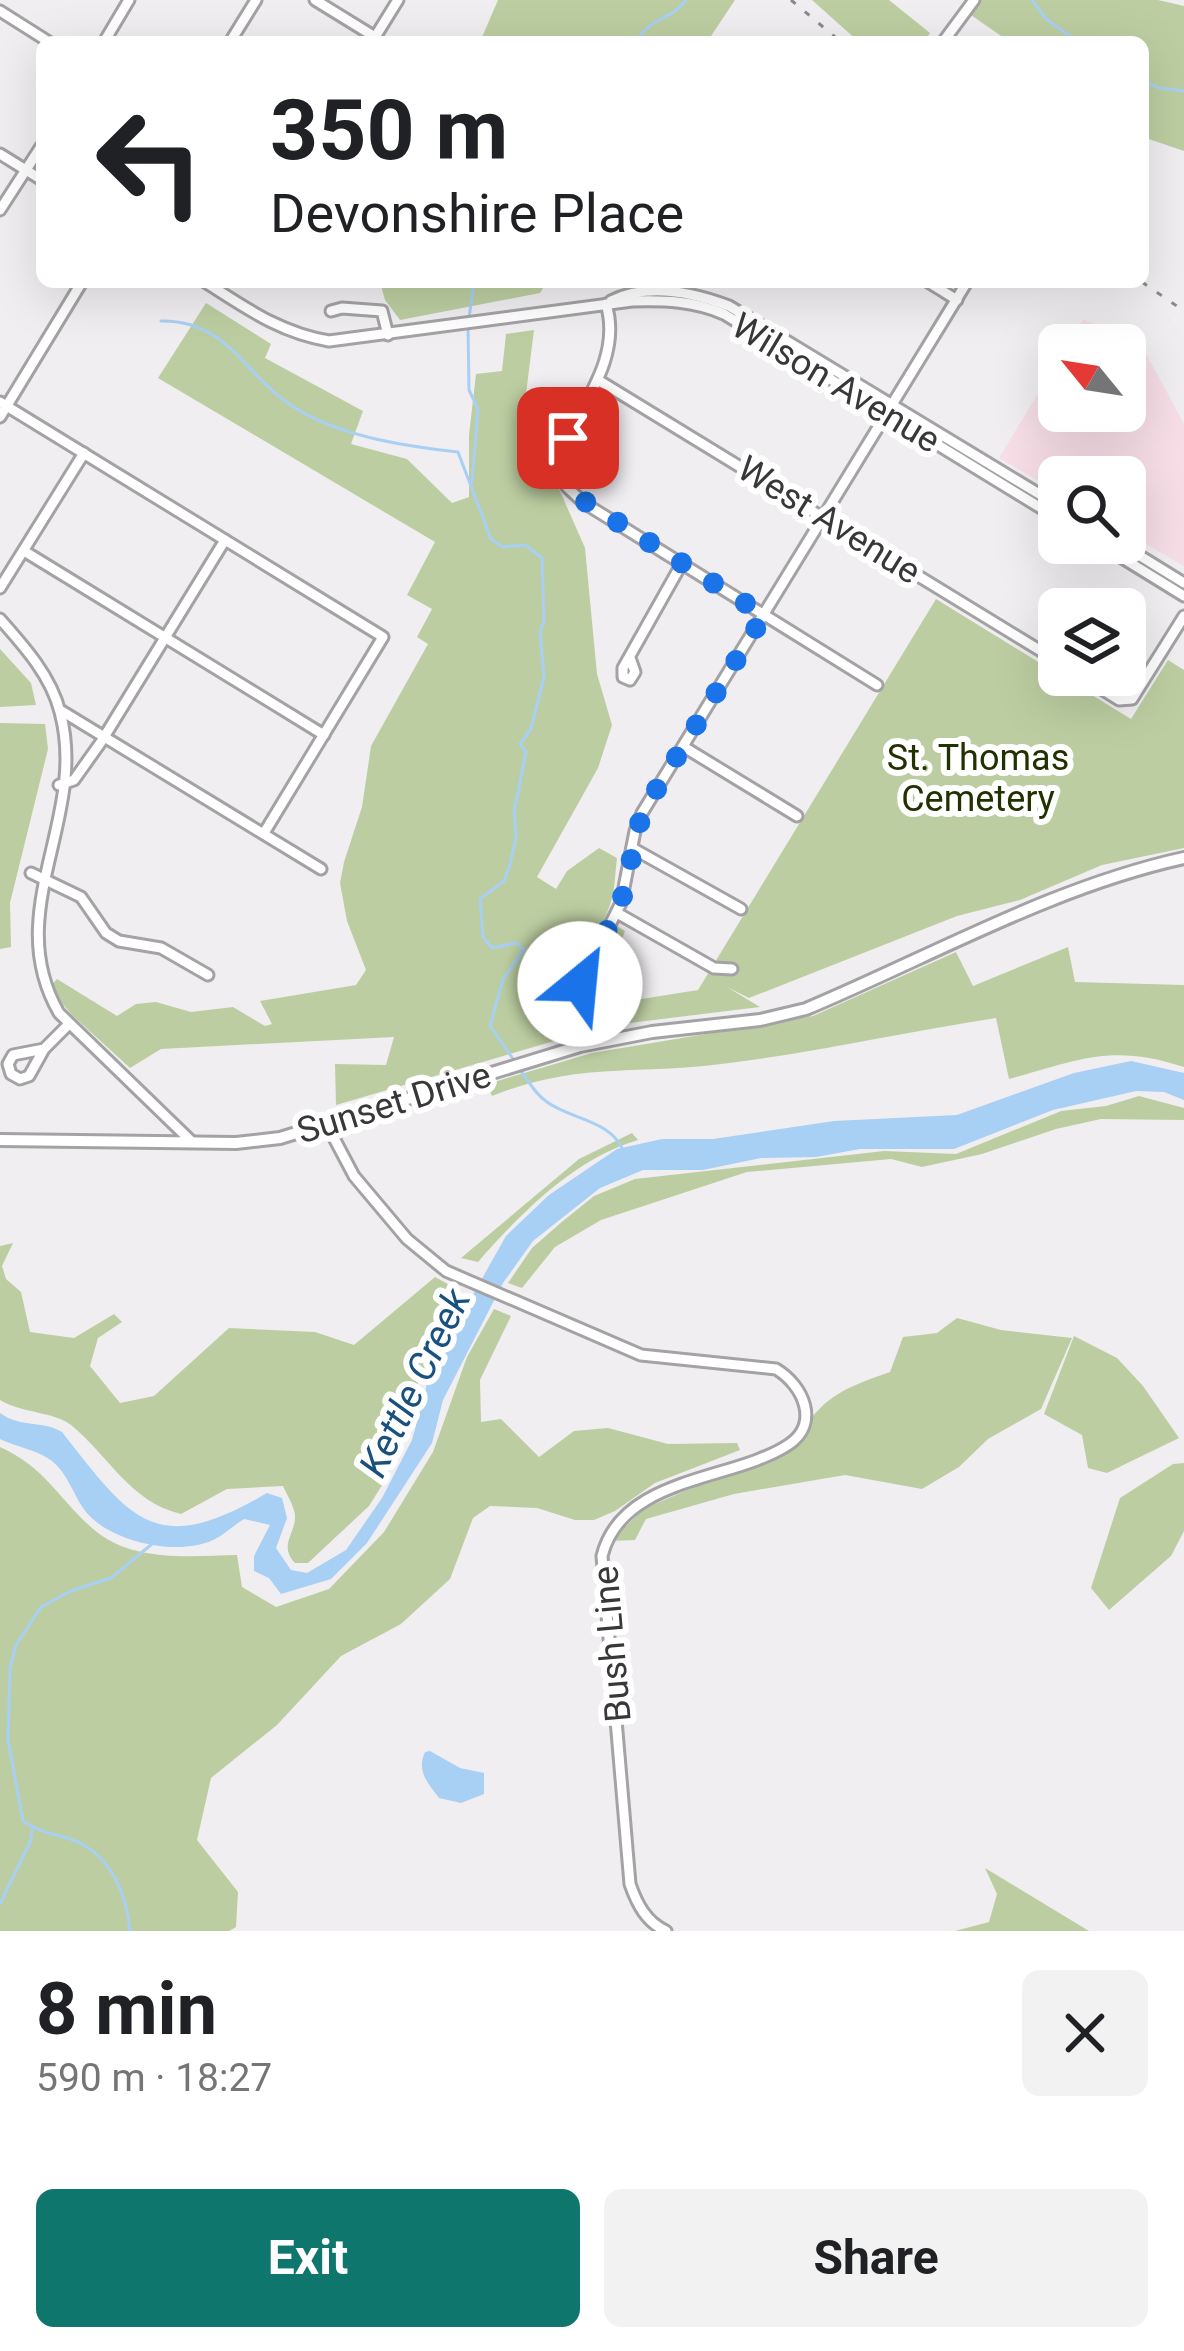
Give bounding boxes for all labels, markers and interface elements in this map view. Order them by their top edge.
text: 350 m [270,81,508,180]
icon: left [72,84,228,240]
text: Devonshire Place [270,182,684,245]
street label: Wilson Avenue [724,304,948,462]
north arrow [1038,324,1146,432]
map controls [1038,324,1146,696]
pin [517,387,619,489]
icon: arrive [535,405,601,471]
street label: West Avenue [730,447,928,593]
button: search [1038,456,1146,564]
button: layers [1038,588,1146,696]
park label: St. Thomas Cemetery [887,737,1069,820]
position arrow [517,921,643,1047]
street label: Sunset Drive [292,1054,496,1152]
water label: Kettle Creek [350,1280,481,1484]
street label: Bush Line [584,1564,640,1724]
text: 8 min [36,1967,217,2052]
button: close [1022,1970,1148,2096]
text: 590 m · 18:27 [36,2055,272,2101]
button: Exit [36,2189,580,2327]
button: Share [604,2189,1148,2327]

